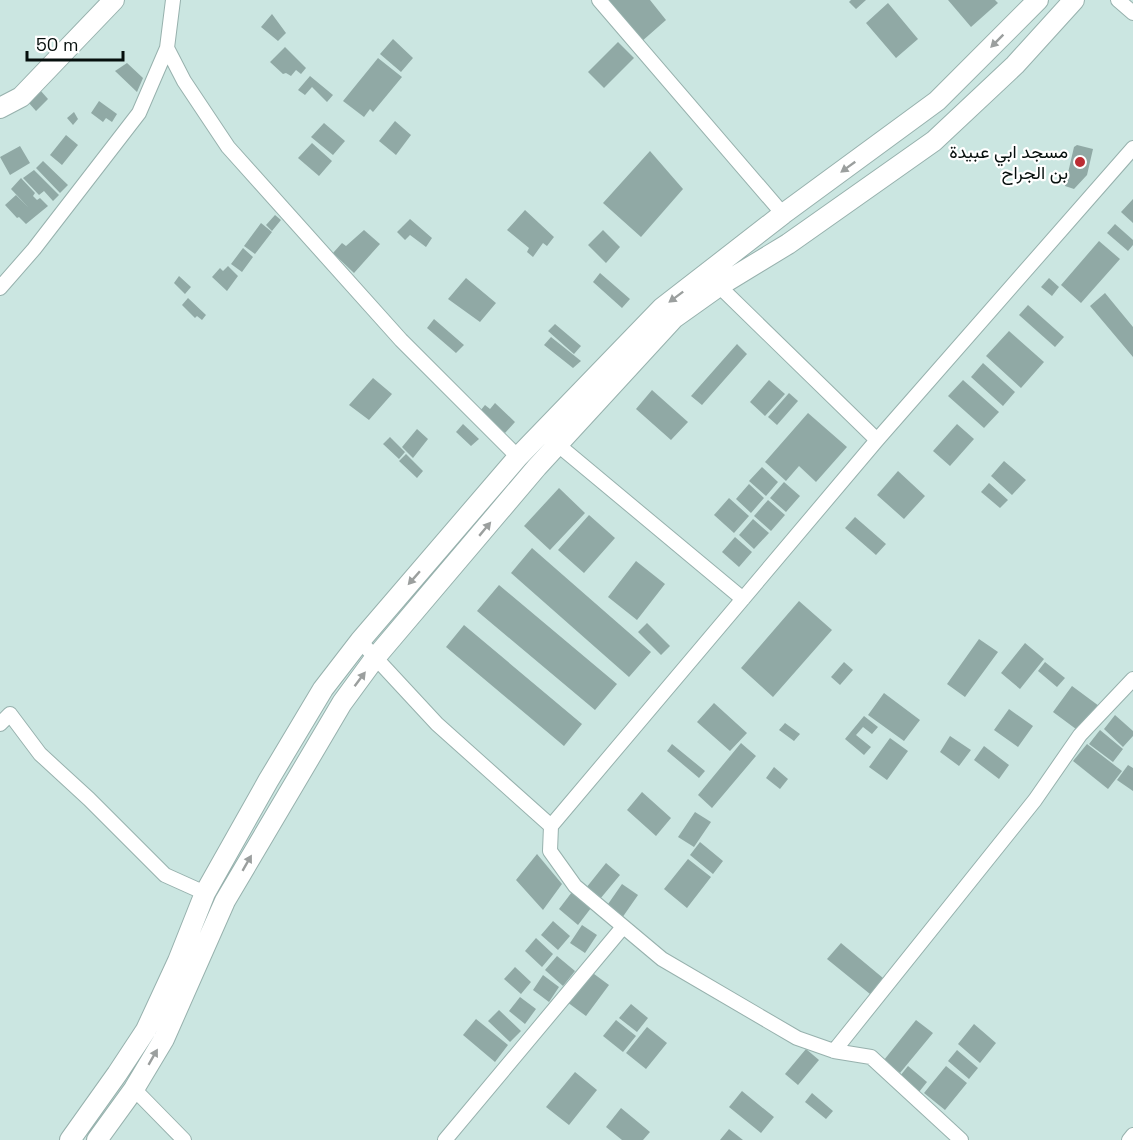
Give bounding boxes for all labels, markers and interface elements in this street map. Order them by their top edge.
scale bar [27,24,123,62]
text: 50 m [36,33,78,56]
one-way arrow [990,34,1004,48]
place label: مسجد ابي عبيدة بن الجراح [949,140,1068,185]
marker: مسجد ابي عبيدة بن الجراح [1073,155,1087,169]
one-way arrow [840,160,855,172]
one-way arrow [668,291,684,303]
one-way arrow [478,521,491,537]
one-way arrow [408,570,421,585]
one-way arrow [353,671,365,686]
one-way arrow [242,854,252,871]
one-way arrow [148,1048,158,1065]

